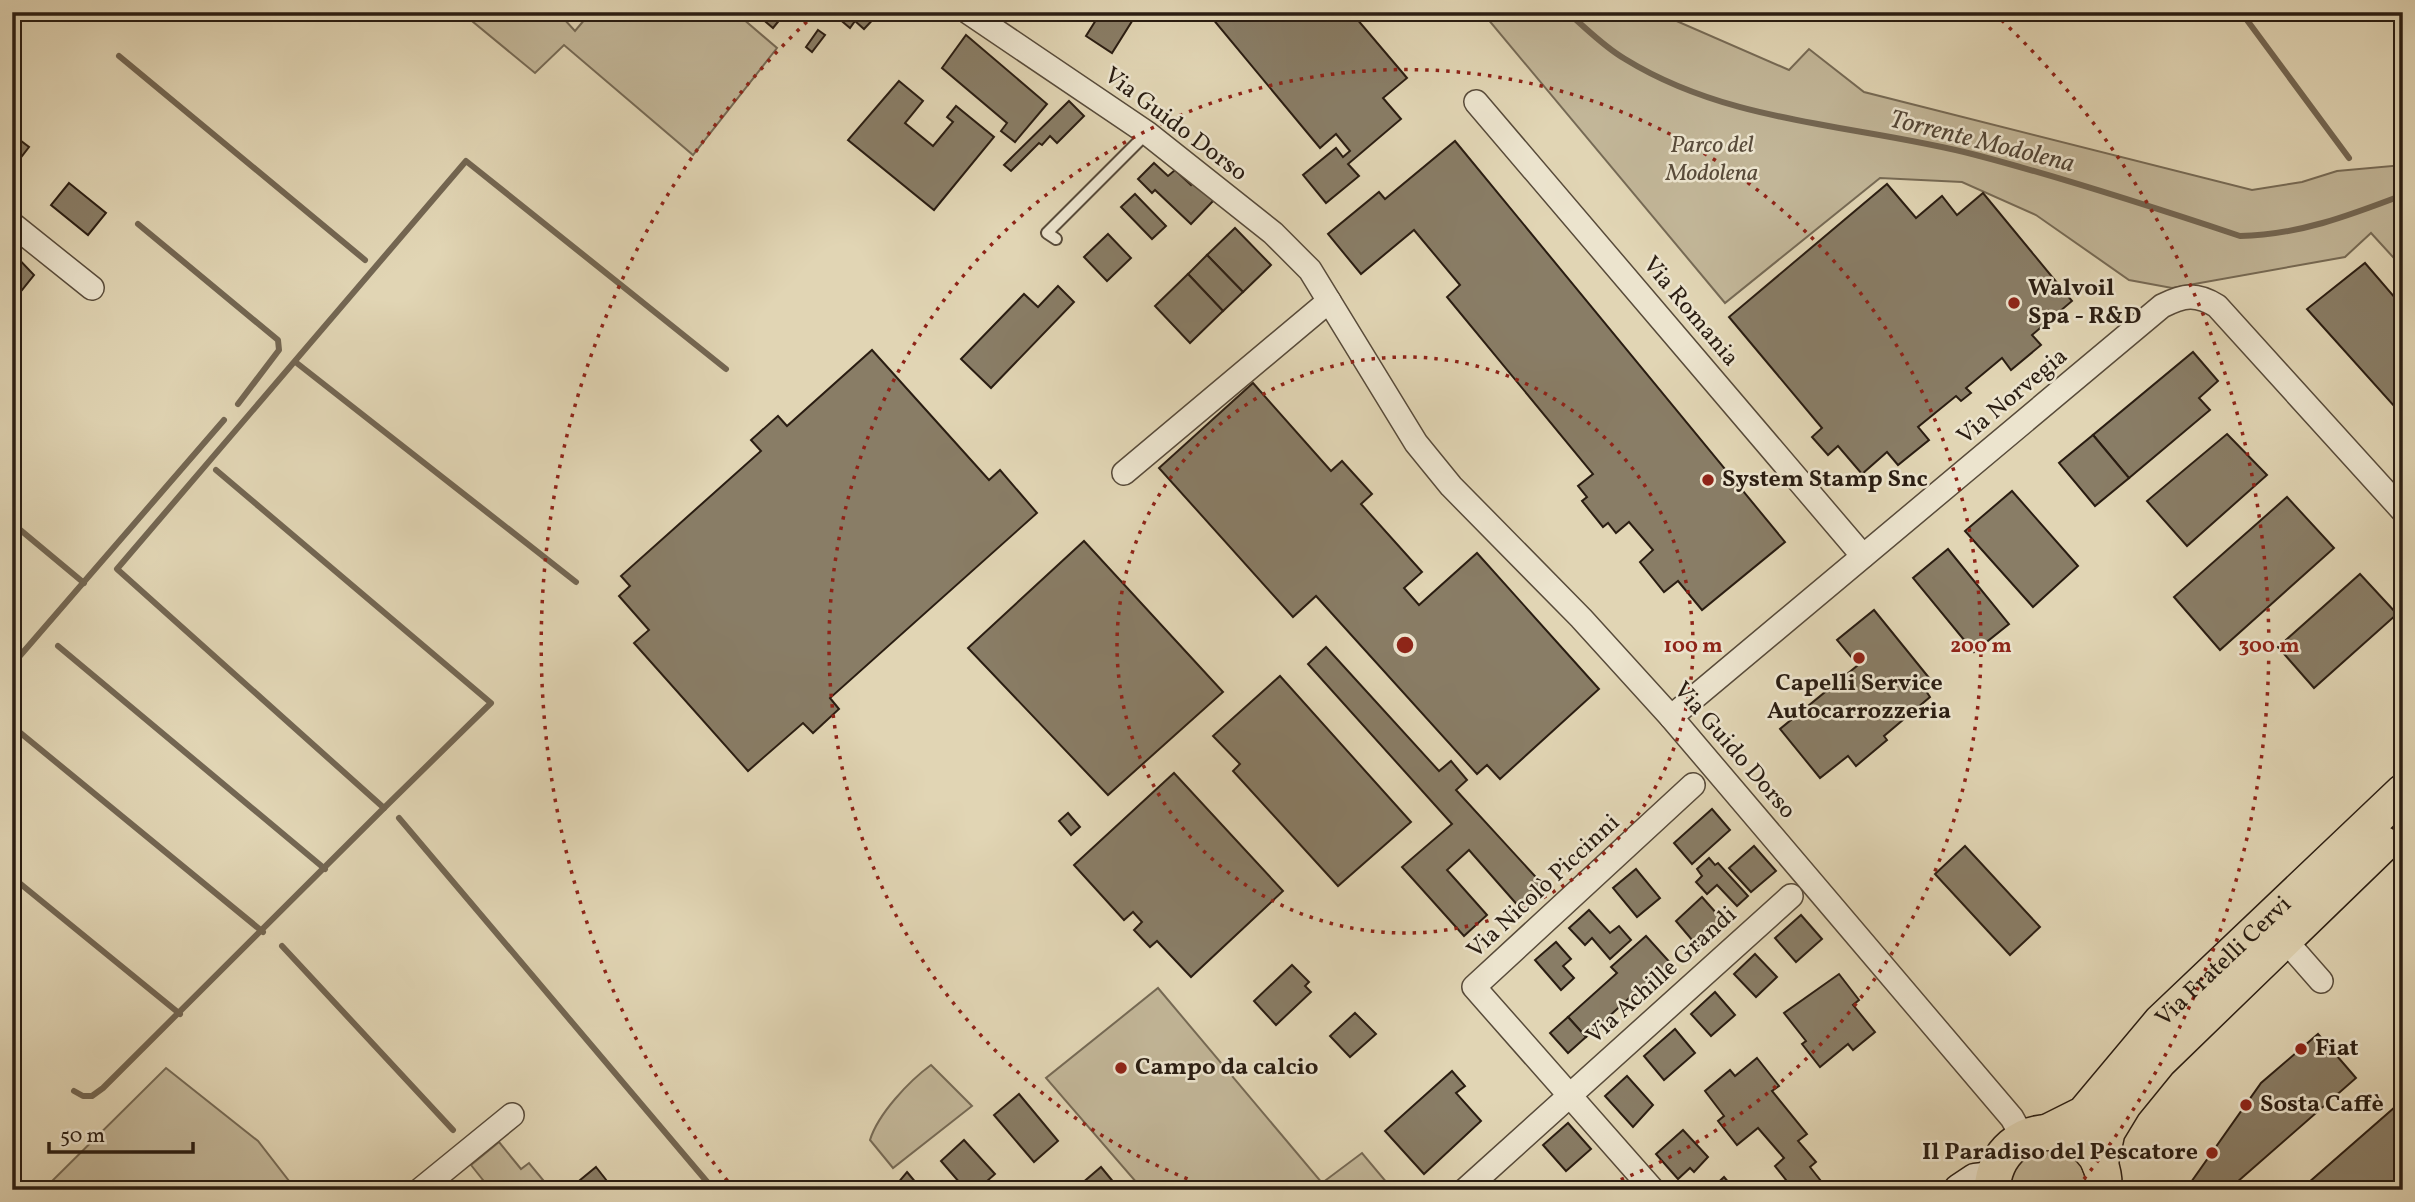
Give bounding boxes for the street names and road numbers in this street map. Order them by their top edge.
street label: Via Guido Dorso [1096,60,1254,190]
street label: Via Romania [1634,250,1746,374]
street label: Via Norvegia [1950,341,2076,453]
street label: Via Guido Dorso [1665,675,1803,827]
street label: Via Nicolò Piccinni [1460,807,1628,967]
street label: Via Fratelli Cervi [2148,889,2300,1035]
street label: Via Achille Grandi [1579,899,1745,1053]

